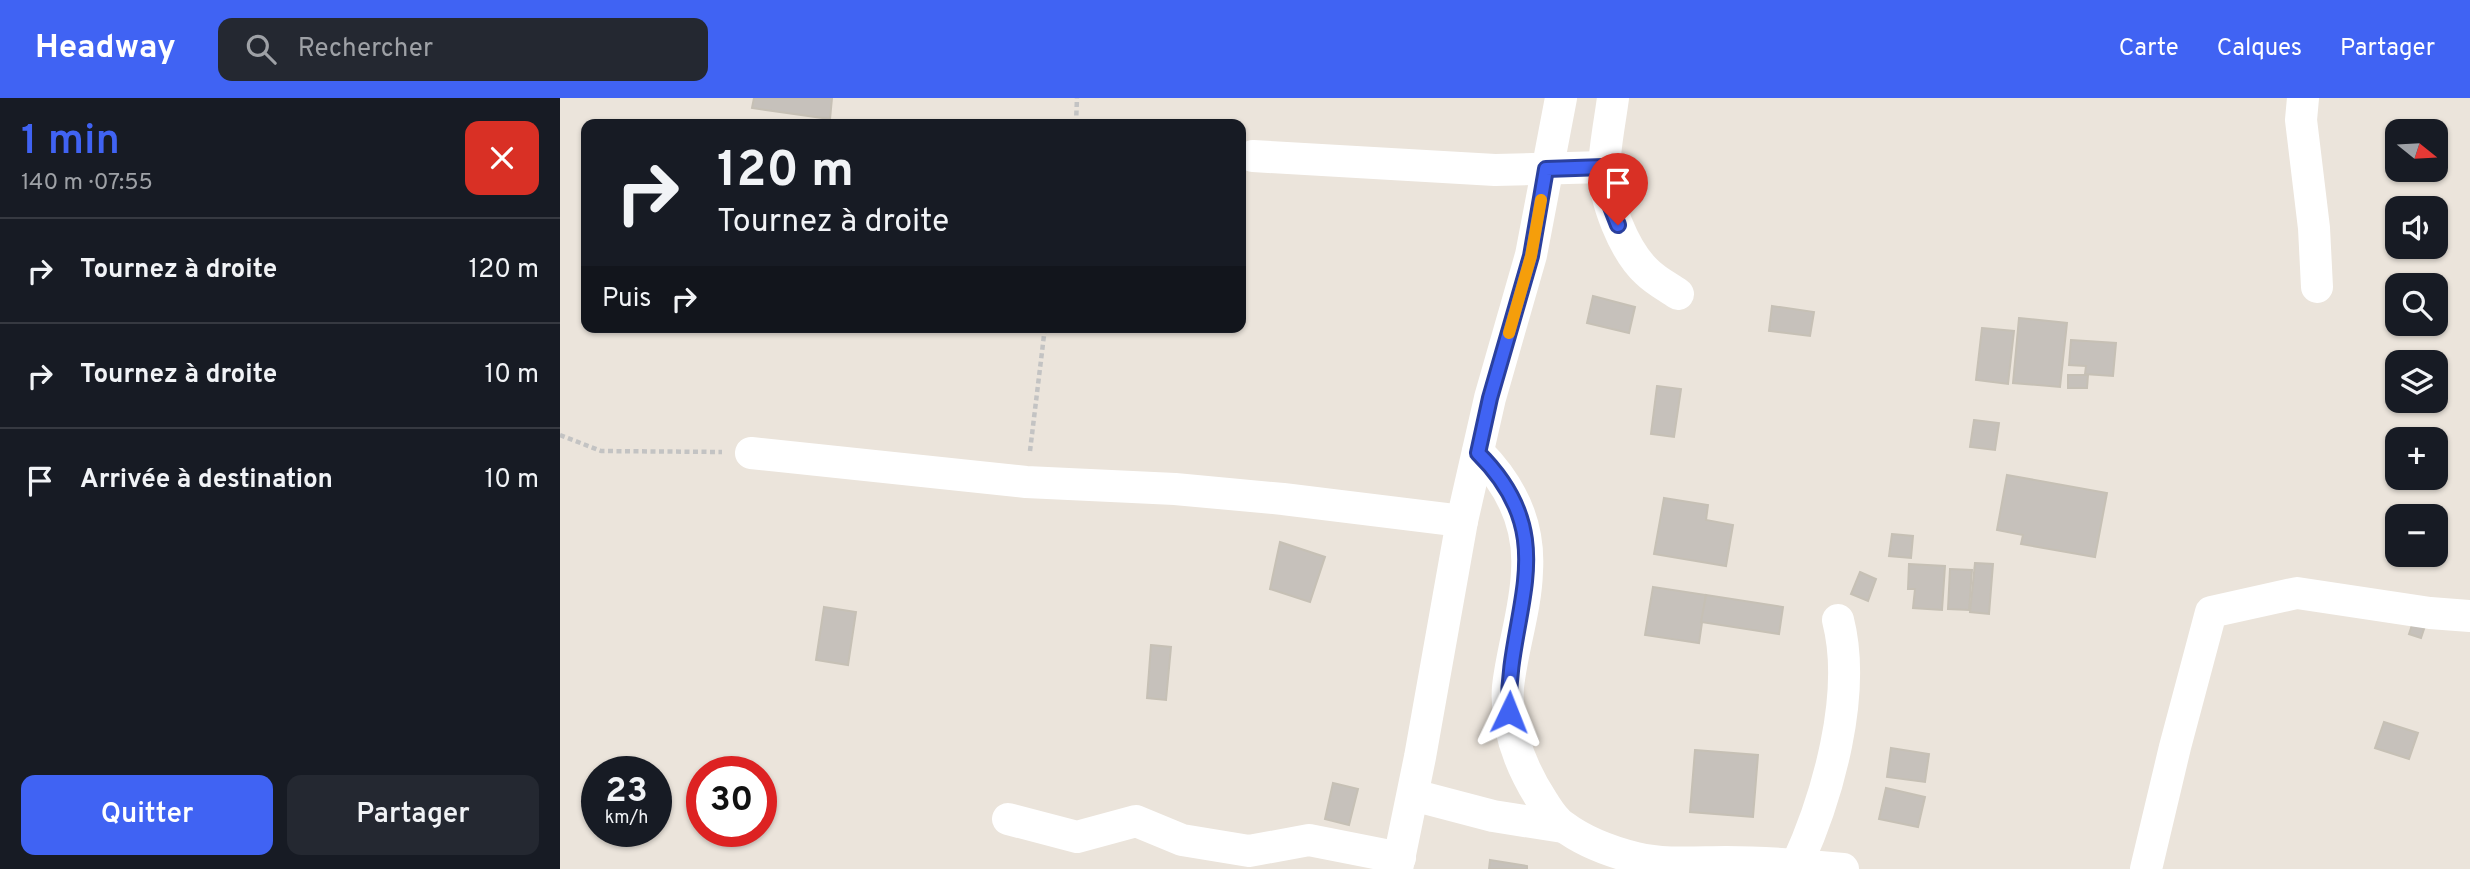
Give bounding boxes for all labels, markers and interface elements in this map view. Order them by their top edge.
search box [218,18,708,81]
text: Headway [35,28,176,70]
icon: search [242,30,280,68]
text: Rechercher [298,33,433,66]
text: Carte [2119,34,2179,64]
text: Calques [2217,34,2302,64]
text: Partager [2340,34,2435,64]
text: 1 min [21,116,120,169]
north arrow [2385,119,2448,182]
map controls [2385,119,2448,567]
button: close [465,121,539,195]
text: 120 m [717,142,854,204]
icon: right [602,147,693,238]
pin [1588,153,1648,225]
icon: arrive [1599,164,1637,202]
text: 140 m · 07:55 [21,169,153,198]
button: sound [2385,196,2448,259]
text: Tournez à droite [717,203,949,243]
icon: right [21,252,59,290]
text: Tournez à droite [80,254,277,287]
text: 120 m [469,254,539,287]
button: search [2385,273,2448,336]
icon: right [665,280,703,318]
text: Puis [602,283,651,316]
button: layers [2385,350,2448,413]
icon: right [21,357,59,395]
text: Tournez à droite [80,359,277,392]
text: 10 m [484,359,539,392]
button: + [2385,427,2448,490]
icon: arrive [21,462,59,500]
text: Arrivée à destination [80,464,333,497]
text: 10 m [484,464,539,497]
button: − [2385,504,2448,567]
position arrow [1472,675,1546,749]
speed limit sign: 30 [686,756,777,847]
text: 23 [605,770,648,814]
button: Quitter [21,775,273,855]
button: Partager [287,775,539,855]
text: km/h [605,807,648,830]

